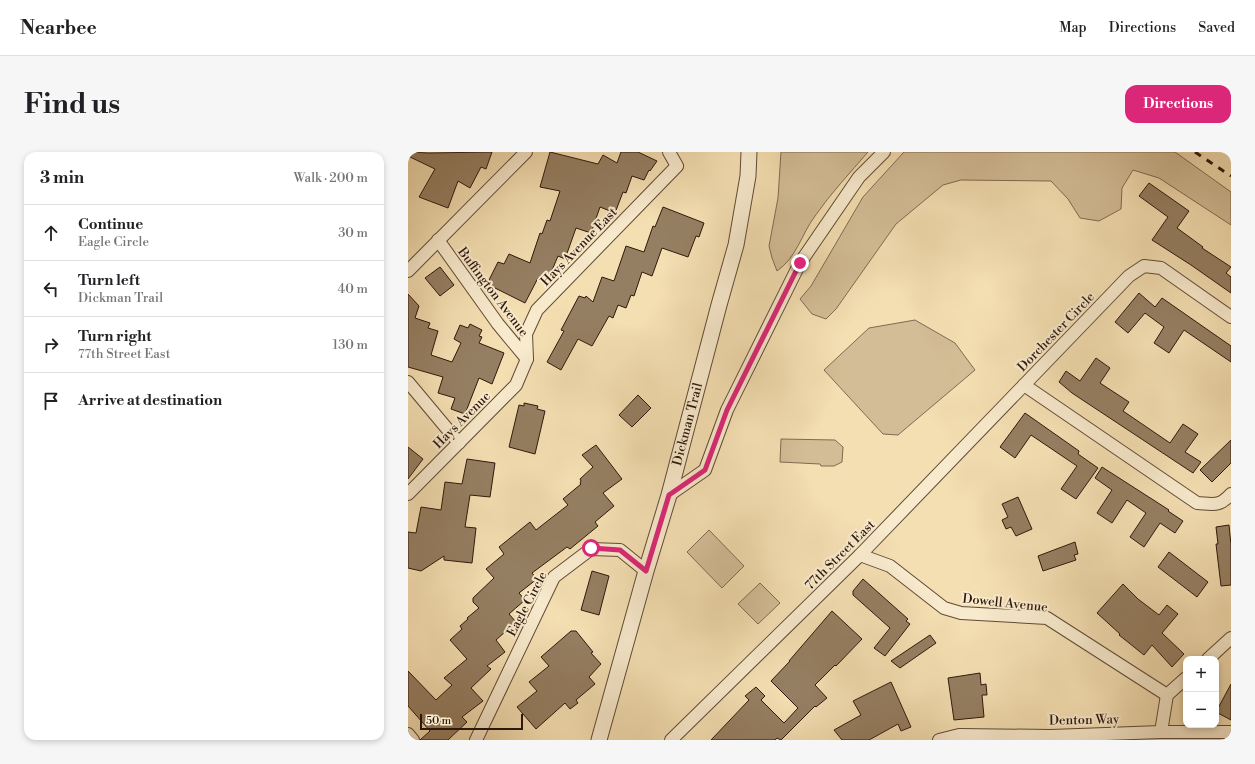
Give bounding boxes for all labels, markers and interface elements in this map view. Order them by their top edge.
text: Nearbee [20,16,97,40]
text: Map [1059,19,1087,37]
text: Directions [1109,19,1176,37]
text: Saved [1198,19,1235,37]
button: Directions [1125,85,1231,123]
text: Find us [24,87,120,122]
text: 3 min [40,167,84,189]
text: Walk · 200 m [294,170,368,186]
street label: Hays Avenue East [537,204,621,290]
text: Continue [78,215,143,234]
icon: ahead [40,222,62,244]
text: 30 m [338,225,368,241]
text: Eagle Circle [78,234,149,250]
street label: Buffington Avenue [454,243,532,340]
route end [791,254,809,272]
text: Turn left [78,271,140,290]
icon: left [40,278,62,300]
text: 40 m [338,281,368,297]
street label: Dorchester Circle [1014,289,1098,375]
text: Dickman Trail [78,290,163,306]
text: Turn right [78,327,152,346]
icon: right [40,334,62,356]
text: 130 m [333,337,368,353]
text: 77th Street East [78,346,170,362]
street label: Dickman Trail [669,381,706,467]
street label: Hays Avenue [430,388,494,452]
icon: arrive [40,390,62,412]
text: Arrive at destination [78,391,222,410]
street label: 77th Street East [802,516,879,593]
route start [582,539,600,557]
street label: Eagle Circle [503,569,551,639]
street label: Dowell Avenue [961,591,1049,615]
map controls [1183,656,1219,728]
button: + [1183,656,1219,692]
button: − [1183,692,1219,728]
street label: Denton Way [1049,711,1120,729]
scale bar [420,712,523,731]
text: 50 m [426,714,451,728]

